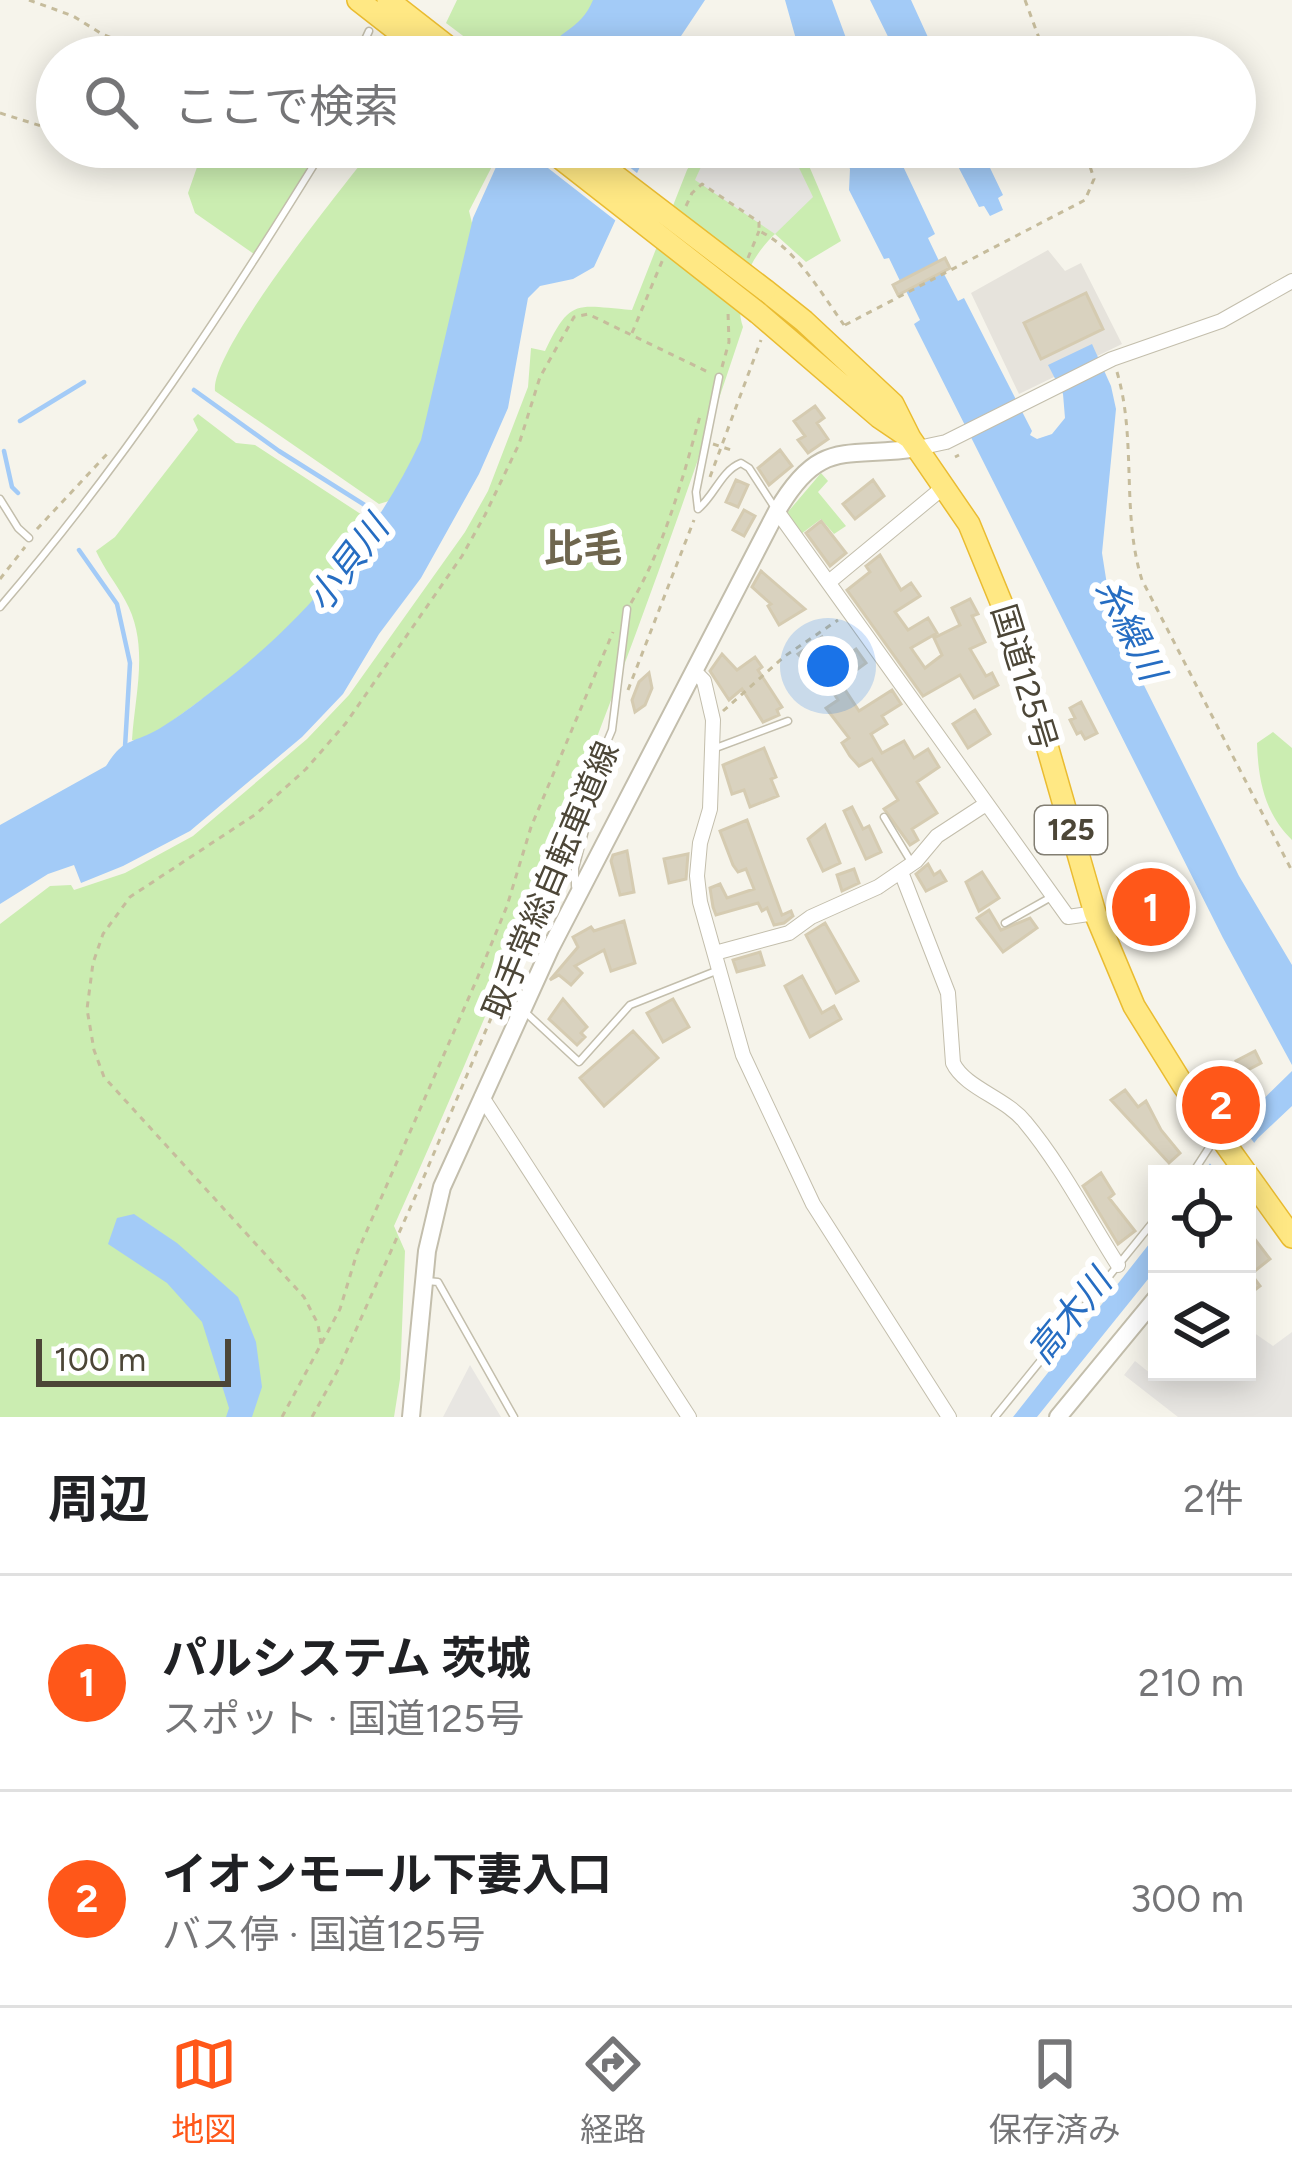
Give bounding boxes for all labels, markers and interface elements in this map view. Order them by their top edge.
search box [36,36,1256,168]
icon: search [78,69,144,135]
text: ここで検索 [174,79,399,133]
water label: 小貝川 [298,504,399,619]
district label: 比毛 [544,525,622,572]
water label: 糸繰川 [1087,571,1176,691]
street label: 国道125号 [984,600,1065,755]
your location [798,636,858,696]
street label: 取手常総自転車道線 [474,736,626,1025]
road number: 125 [1035,806,1107,854]
pin: 1 [1112,862,1190,952]
pin: 2 [1182,1060,1260,1150]
map controls [1148,1165,1256,1381]
button: locate [1148,1165,1256,1273]
water label: 高木川 [1019,1258,1123,1372]
button: layers [1148,1273,1256,1381]
scale bar [36,1333,231,1386]
text: 100 m [54,1340,146,1379]
text: 周辺 [48,1469,150,1530]
text: 2件 [1183,1475,1244,1522]
text: パルシステム 茨城 [162,1631,531,1685]
text: 1 [79,1659,95,1706]
text: 210 m [1138,1659,1244,1706]
text: スポット · 国道125号 [162,1695,525,1742]
text: イオンモール下妻入口 [162,1847,612,1901]
text: 2 [76,1875,98,1922]
text: 300 m [1130,1875,1244,1922]
text: バス停 · 国道125号 [162,1911,486,1958]
tab: 地図 [171,2031,237,2151]
tab: 経路 [580,2031,646,2151]
tab: 保存済み [989,2031,1121,2151]

